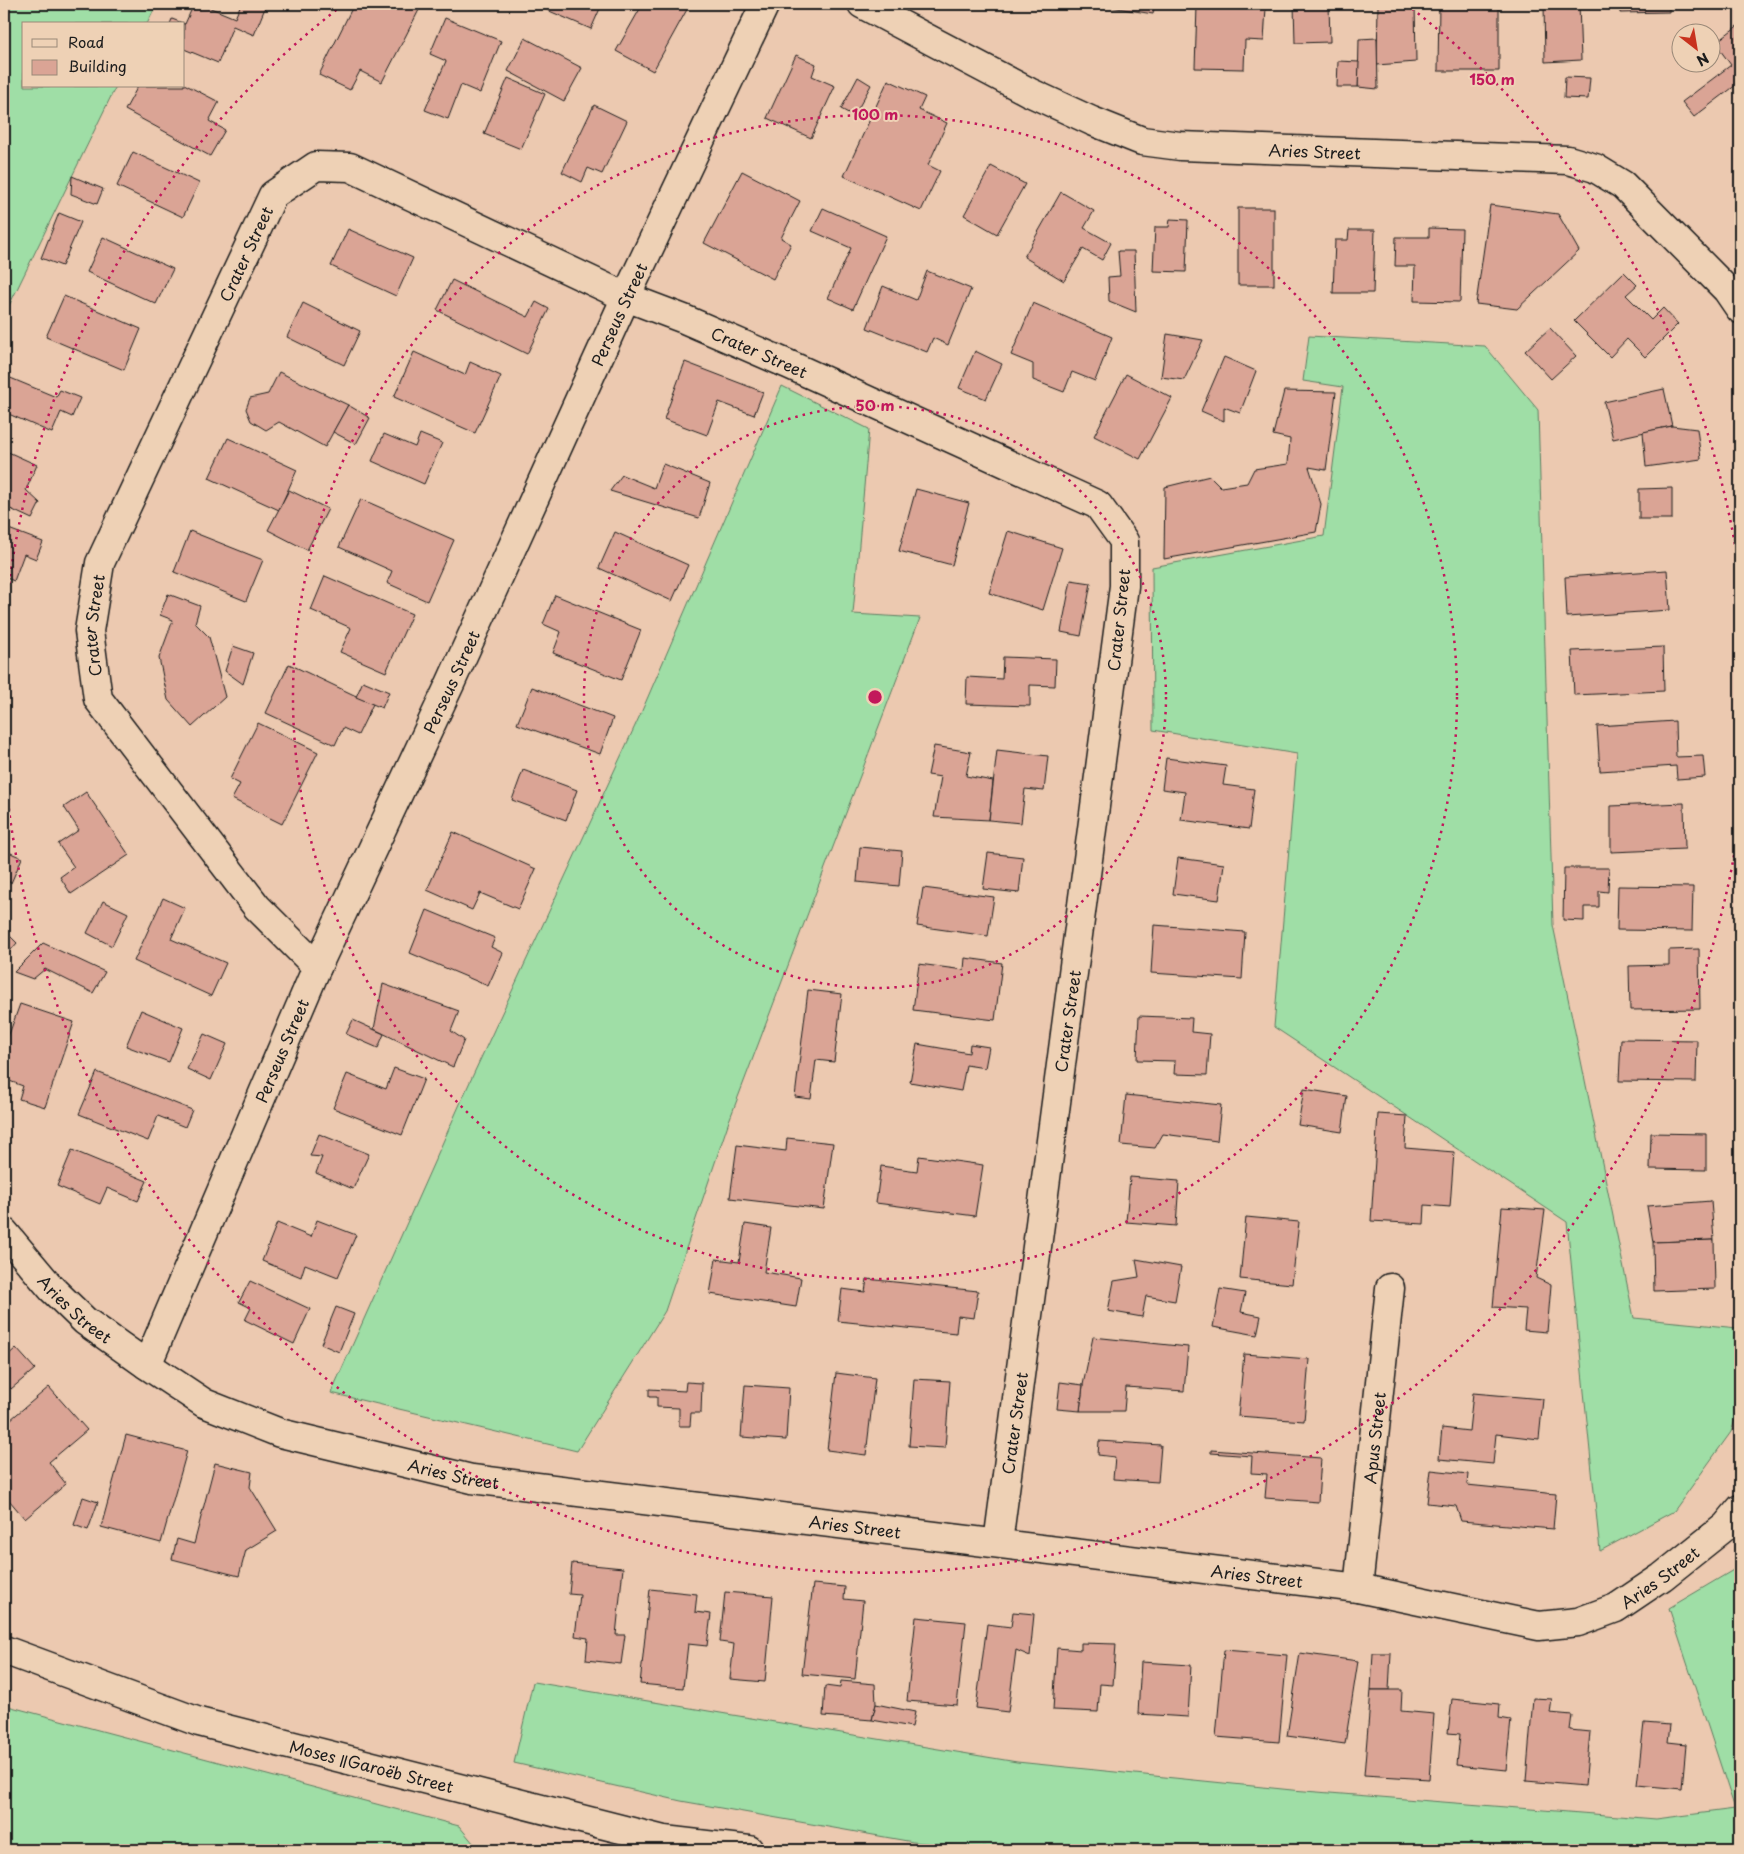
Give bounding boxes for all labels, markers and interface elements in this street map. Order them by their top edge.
legend [22,22,185,88]
north arrow [1672,22,1722,72]
text: Road [68,30,104,53]
text: N [1693,48,1713,71]
text: Building [68,54,127,77]
text: 150 m [1469,67,1515,90]
text: 100 m [852,102,898,125]
street label: Aries Street [1268,137,1362,165]
street label: Crater Street [213,202,278,305]
street label: Perseus Street [584,258,653,369]
street label: Crater Street [707,320,812,384]
text: 50 m [856,393,894,416]
street label: Crater Street [1101,567,1135,672]
street label: Crater Street [77,572,110,678]
street label: Perseus Street [417,626,485,737]
centre of rings [866,688,884,706]
street label: Crater Street [1048,968,1086,1074]
street label: Perseus Street [248,994,314,1106]
street label: Aries Street [33,1269,117,1349]
street label: Crater Street [995,1370,1033,1476]
street label: Apus Street [1357,1390,1391,1485]
street label: Aries Street [406,1452,501,1494]
street label: Aries Street [808,1509,903,1544]
street label: Aries Street [1615,1540,1704,1614]
street label: Aries Street [1210,1558,1305,1593]
street label: Moses ǁGaroëb Street [287,1733,457,1798]

